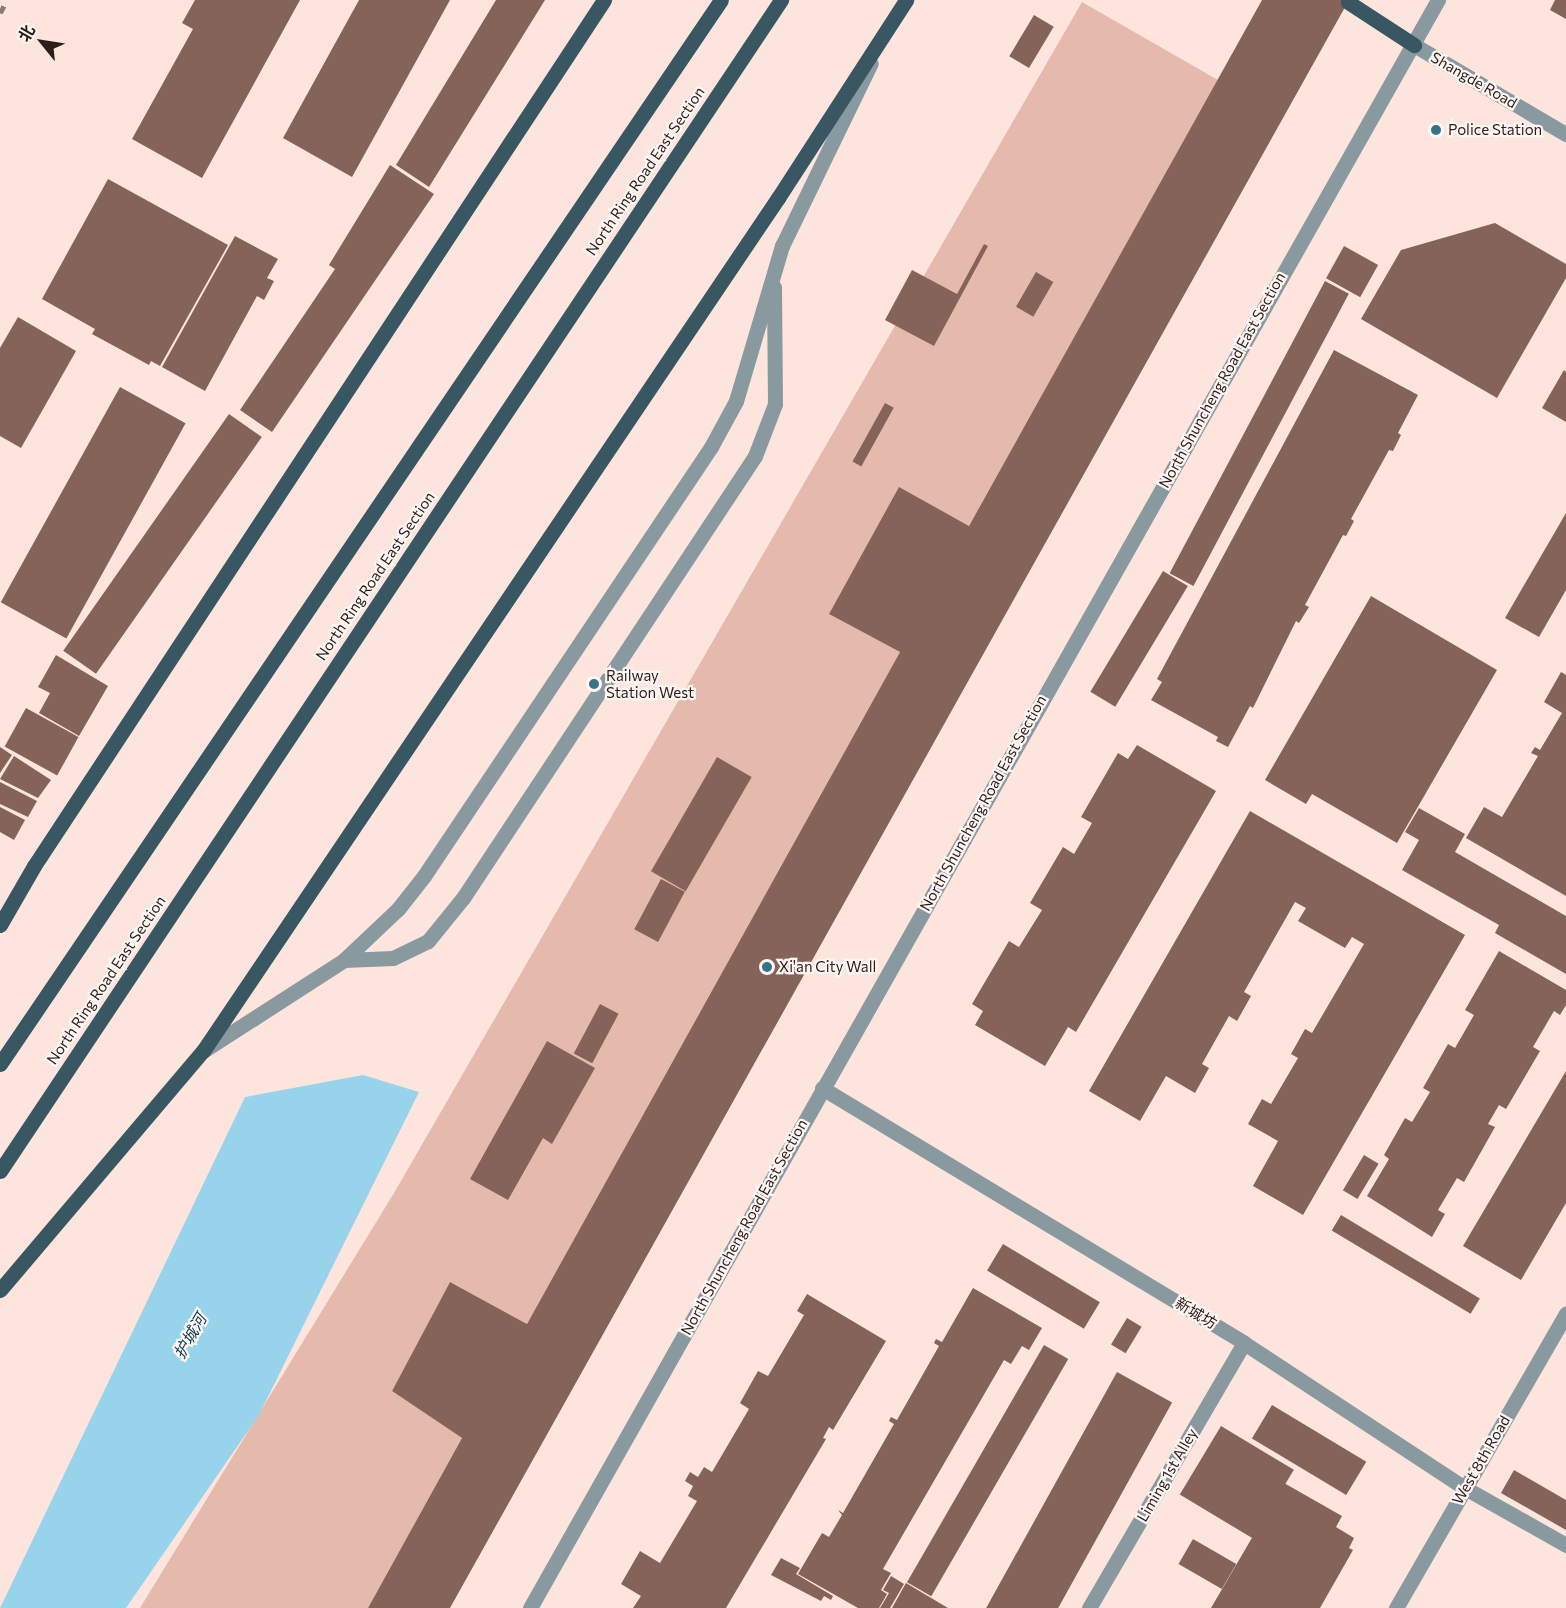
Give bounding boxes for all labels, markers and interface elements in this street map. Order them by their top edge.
north arrow [12,12,72,72]
text: 北 [14,21,38,44]
street label: Shangde Road [1428,48,1520,112]
street label: North Ring Road East Section [582,83,708,259]
place label: Police Station [1448,121,1542,139]
marker: Police Station [1429,123,1443,137]
street label: North Shuncheng Road East Section [1155,269,1289,491]
street label: North Ring Road East Section [312,488,438,664]
place label: Railway Station West [606,666,694,701]
marker: Railway Station West [587,677,601,691]
street label: North Shuncheng Road East Section [916,692,1050,914]
street label: North Ring Road East Section [43,892,169,1068]
place label: Xi'an City Wall [779,958,876,976]
marker: Xi'an City Wall [760,960,774,974]
street label: North Shuncheng Road East Section [677,1116,811,1338]
street label: 新城坊 [1172,1294,1220,1332]
water label: 护城河 [170,1310,210,1362]
street label: West 8th Road [1448,1412,1514,1508]
street label: Liming 1st Alley [1133,1425,1201,1525]

